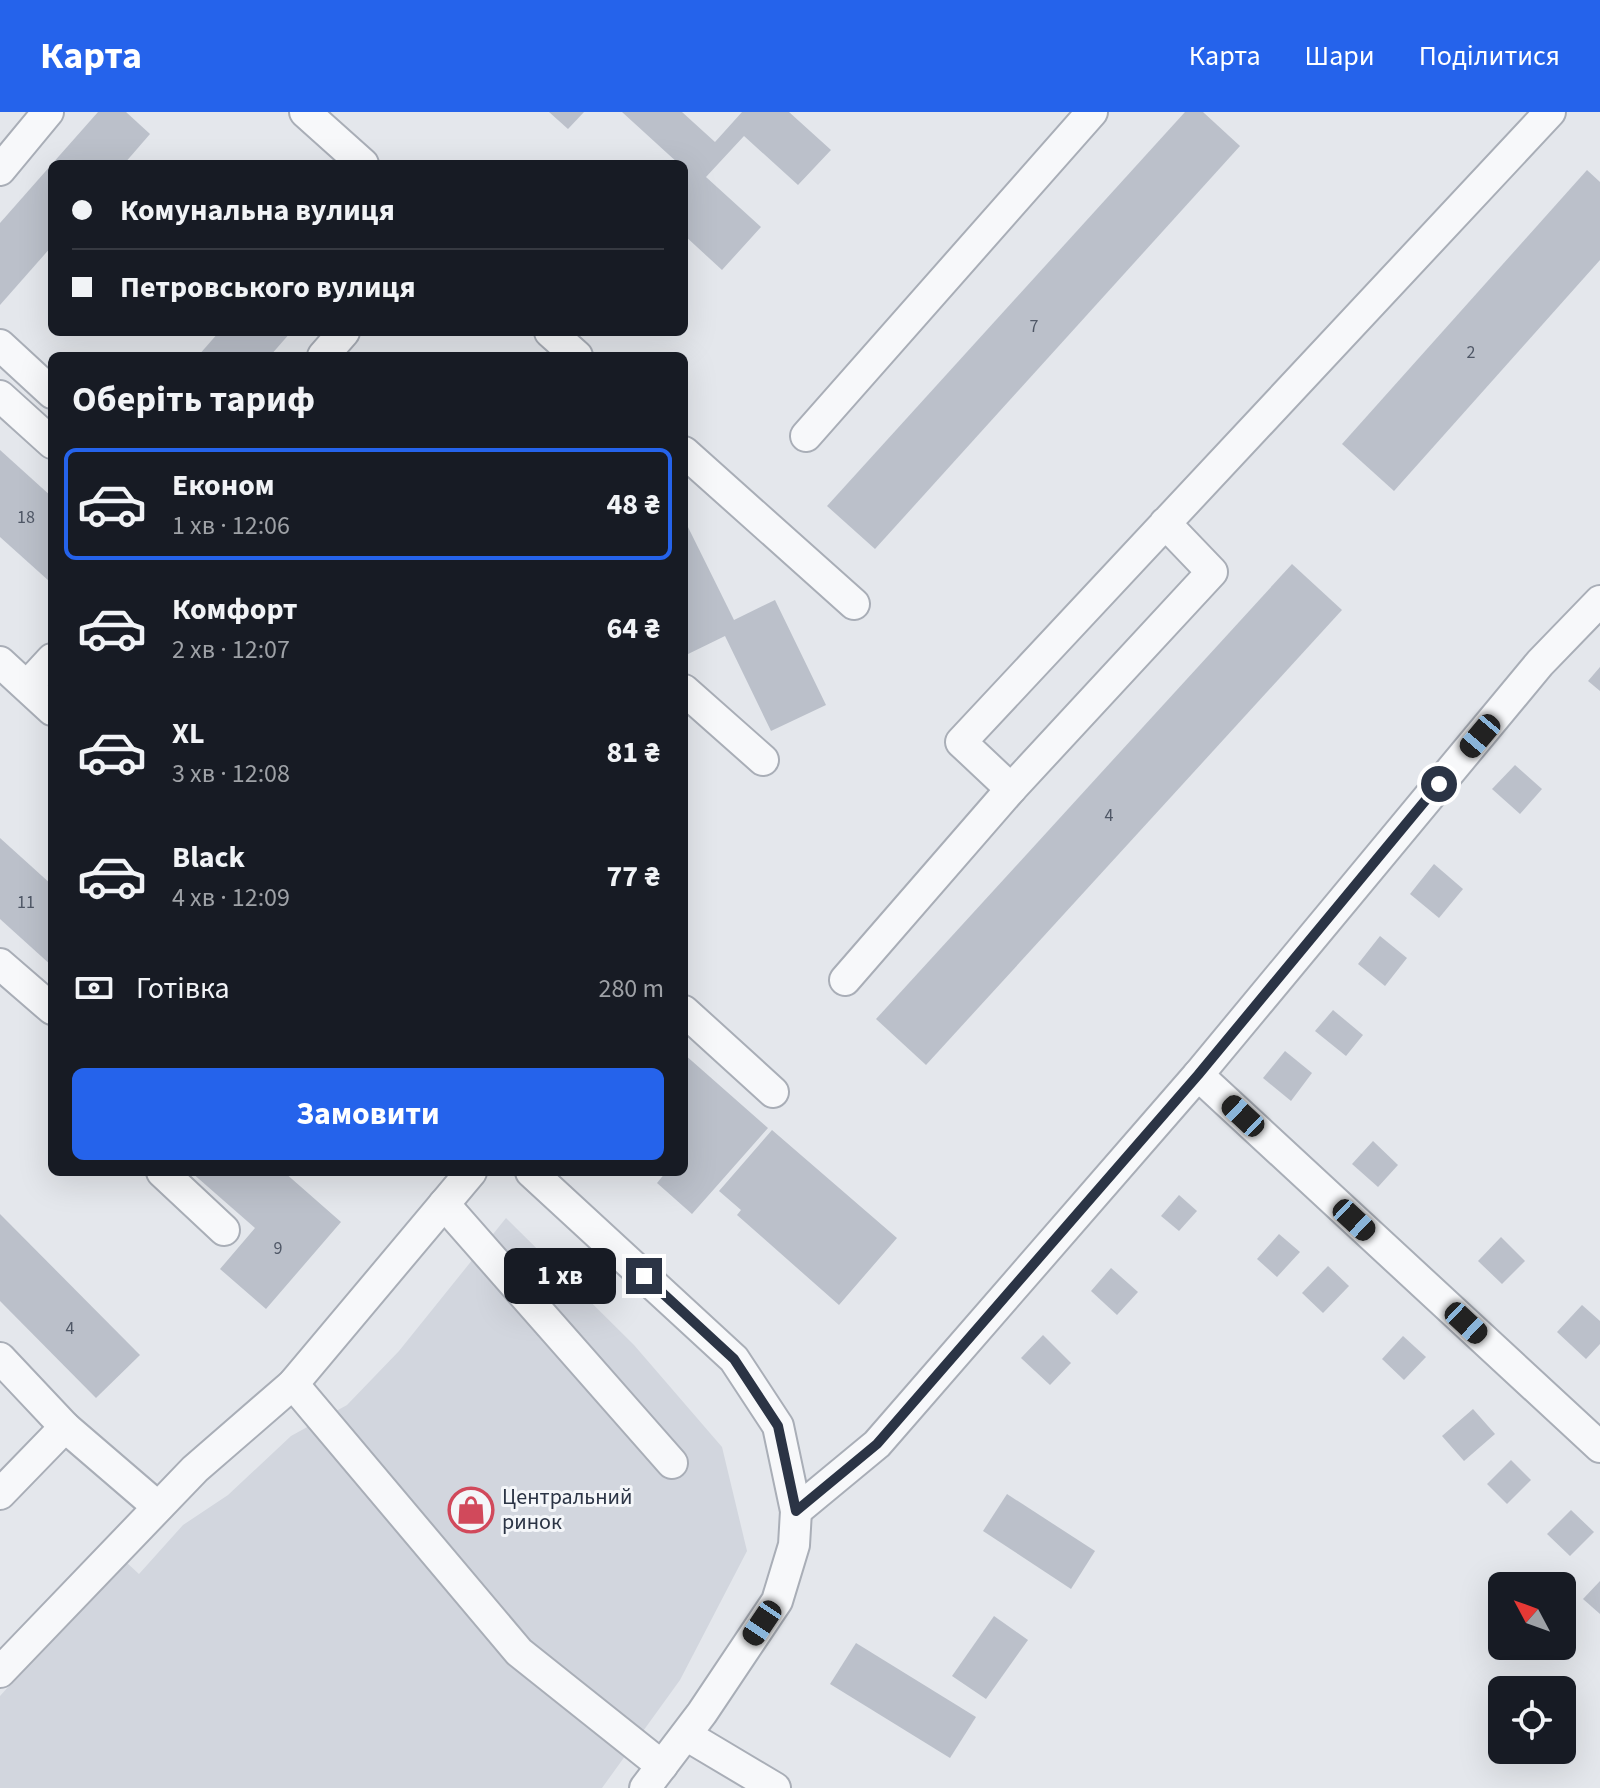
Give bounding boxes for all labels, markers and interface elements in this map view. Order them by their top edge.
text: Карта [40,29,142,83]
text: Карта [1189,36,1261,76]
text: Шари [1305,36,1375,76]
text: Поділитися [1419,36,1560,76]
text: Комунальна вулиця [120,189,395,232]
text: Петровського вулиця [120,266,416,309]
house number: 7 [1030,314,1039,339]
house number: 2 [1467,340,1476,365]
text: Оберіть тариф [72,374,315,425]
text: Економ [172,464,275,507]
icon: car [76,468,148,540]
text: 48 ₴ [606,483,660,526]
house number: 18 [17,505,35,530]
text: 1 хв · 12:06 [172,507,290,544]
text: Комфорт [172,588,298,631]
icon: car [76,592,148,664]
text: 64 ₴ [606,607,660,650]
text: 2 хв · 12:07 [172,631,290,668]
car [1455,710,1505,762]
text: XL [172,712,205,755]
icon: car [76,716,148,788]
text: 81 ₴ [606,731,660,774]
text: 3 хв · 12:08 [172,755,290,792]
route start [1421,766,1457,802]
house number: 4 [1105,803,1114,828]
text: Black [172,836,245,879]
icon: car [76,840,148,912]
text: 77 ₴ [606,855,660,898]
text: 4 хв · 12:09 [172,879,290,916]
house number: 11 [17,890,35,915]
icon: cash [72,966,116,1010]
text: Готівка [136,967,230,1010]
text: 280 m [598,970,664,1007]
button: Замовити [72,1068,664,1160]
car [1217,1091,1269,1141]
car [1328,1195,1380,1245]
house number: 9 [274,1236,283,1261]
callout: 1 хв [504,1248,616,1304]
text: 1 хв [537,1257,583,1294]
route end [626,1258,662,1294]
car [1440,1298,1492,1348]
house number: 4 [66,1316,75,1341]
place label: Центральний ринок [502,1481,632,1538]
shop icon: Центральний ринок [447,1486,495,1534]
north arrow [1488,1572,1576,1660]
map controls [1488,1572,1576,1764]
car [739,1596,785,1650]
button: locate [1488,1676,1576,1764]

